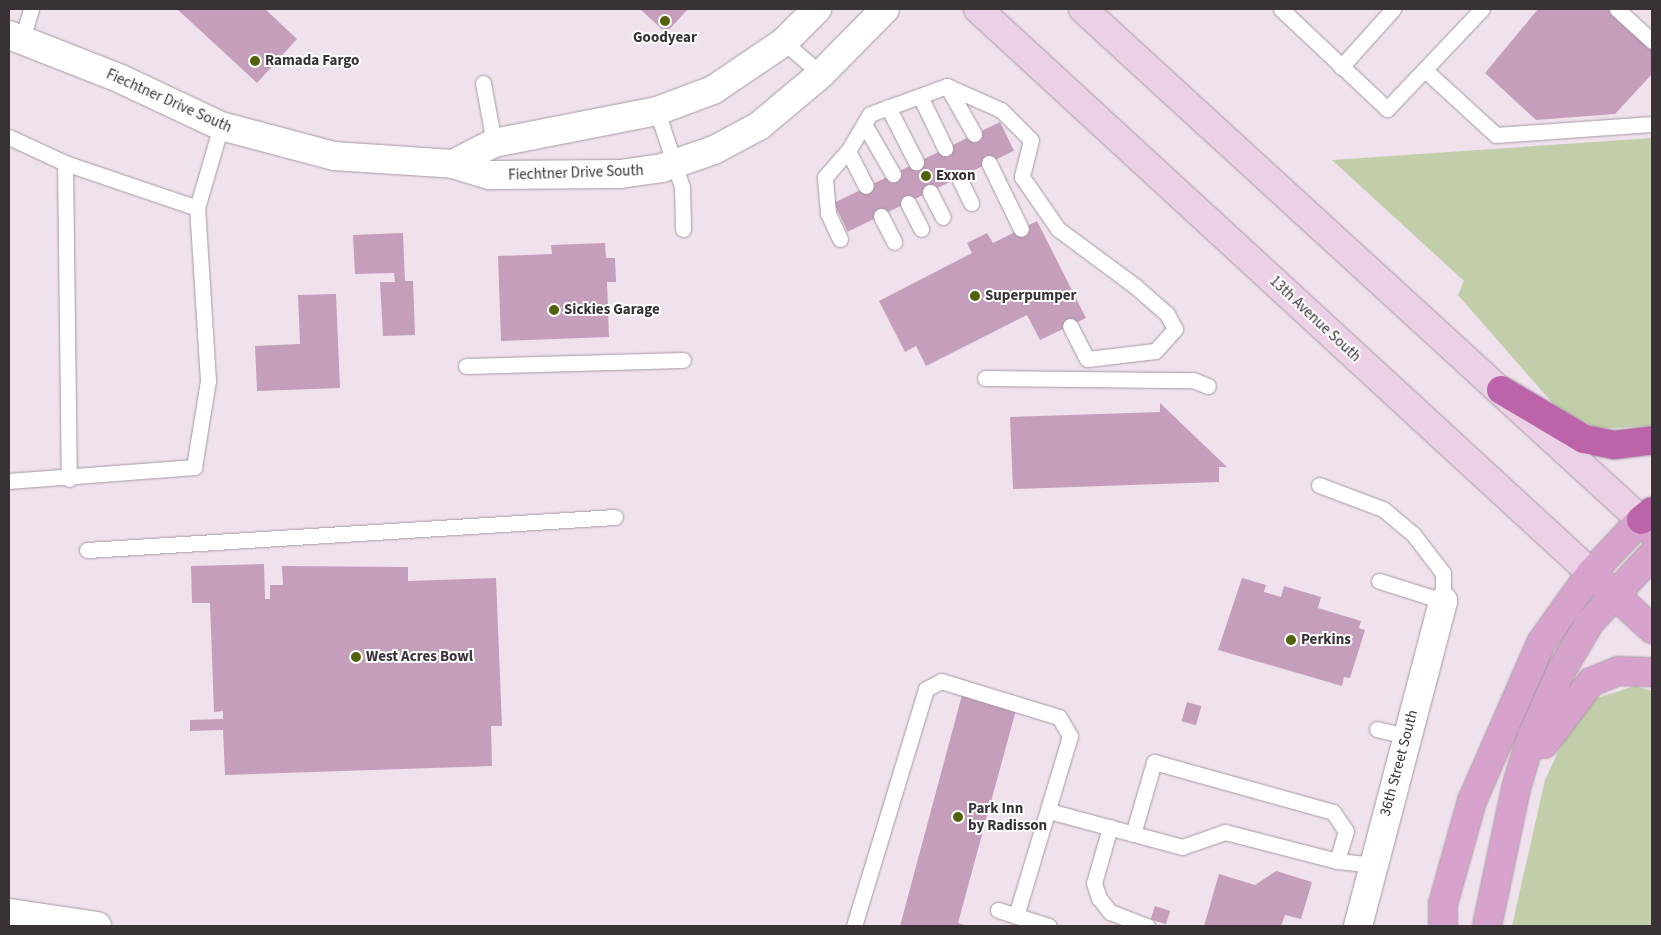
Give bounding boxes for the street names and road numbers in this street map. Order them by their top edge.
street label: Fiechtner Drive South [103,65,235,137]
street label: Fiechtner Drive South [508,162,644,184]
street label: 13th Avenue South [1266,272,1364,366]
street label: 36th Street South [1376,708,1422,818]

